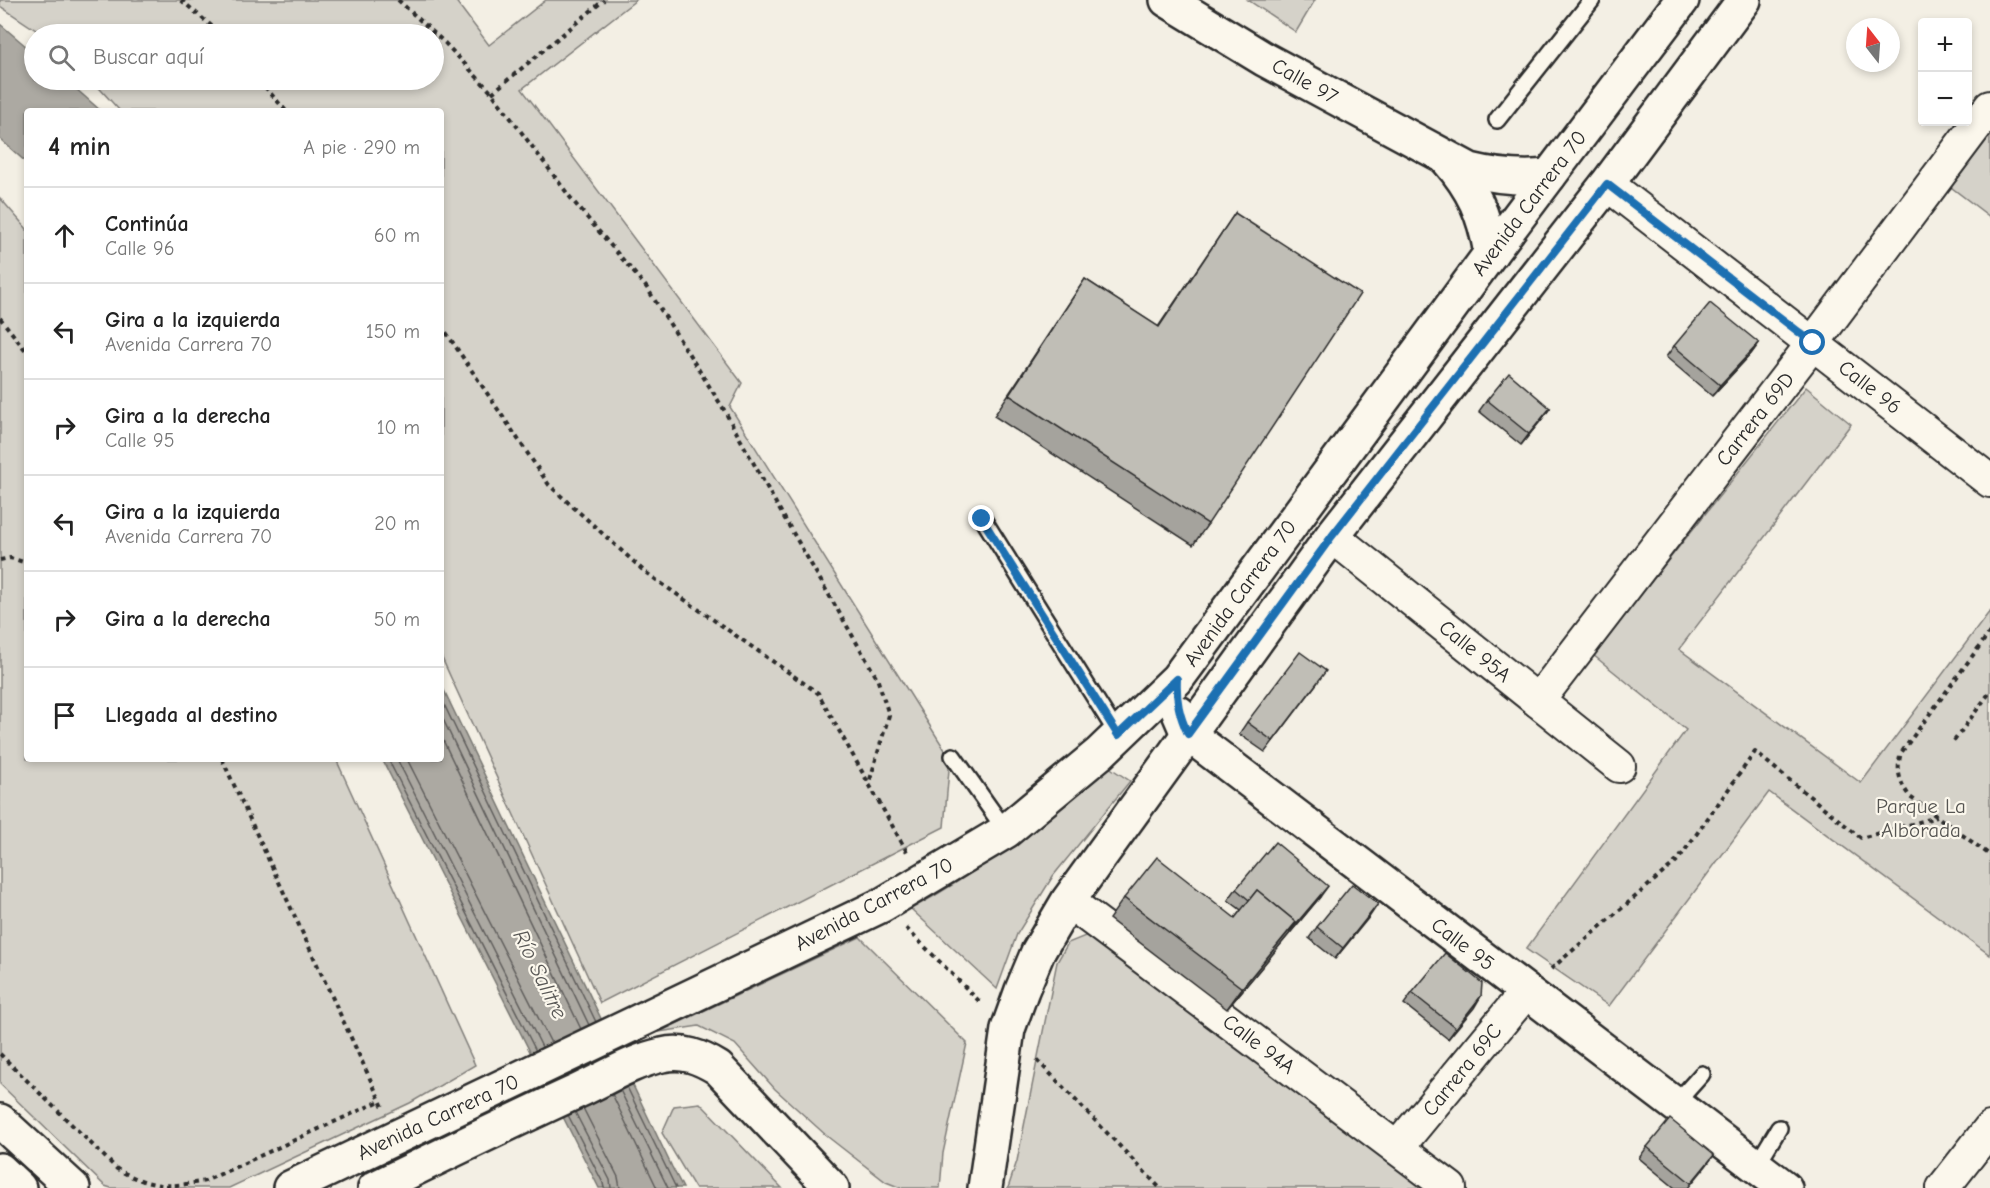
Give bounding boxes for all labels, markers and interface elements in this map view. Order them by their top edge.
north arrow [1846,18,1900,72]
map controls [1918,18,1972,126]
button: + [1918,18,1972,72]
search box [24,24,444,90]
icon: search [45,41,78,74]
text: Buscar aquí [93,44,204,70]
street label: Calle 97 [1268,53,1342,109]
button: − [1918,72,1972,126]
street label: Avenida Carrera 70 [1467,126,1591,280]
text: 4 min [48,132,111,162]
text: A pie · 290 m [303,136,420,159]
text: Continúa [105,211,189,237]
icon: ahead [48,219,81,252]
text: 60 m [374,224,420,247]
text: Calle 96 [105,237,175,260]
text: Gira a la izquierda [105,307,280,333]
icon: left [48,315,81,348]
text: 150 m [366,320,420,343]
route start [1799,329,1825,355]
text: Avenida Carrera 70 [105,333,272,356]
street label: Calle 96 [1834,355,1906,419]
street label: Carrera 69D [1711,367,1799,471]
text: Gira a la derecha [105,403,271,429]
icon: right [48,411,81,444]
text: 10 m [377,416,420,439]
text: Calle 95 [105,429,175,452]
text: Gira a la izquierda [105,499,280,525]
route end [968,505,994,531]
icon: left [48,507,81,540]
text: 20 m [374,512,420,535]
street label: Avenida Carrera 70 [1179,515,1301,671]
text: Avenida Carrera 70 [105,525,272,548]
icon: right [48,603,81,636]
text: Gira a la derecha [105,606,271,632]
text: 50 m [374,608,420,631]
street label: Calle 95A [1434,615,1516,687]
icon: arrive [48,699,81,732]
text: Llegada al destino [105,702,278,728]
park label: Parque La Alborada [1876,794,1966,842]
street label: Avenida Carrera 70 [791,852,957,956]
street label: Calle 95 [1427,912,1499,976]
water label: Río Salitre [507,925,573,1023]
street label: Calle 94A [1218,1009,1300,1079]
street label: Carrera 69C [1418,1019,1507,1121]
street label: Avenida Carrera 70 [353,1069,523,1165]

